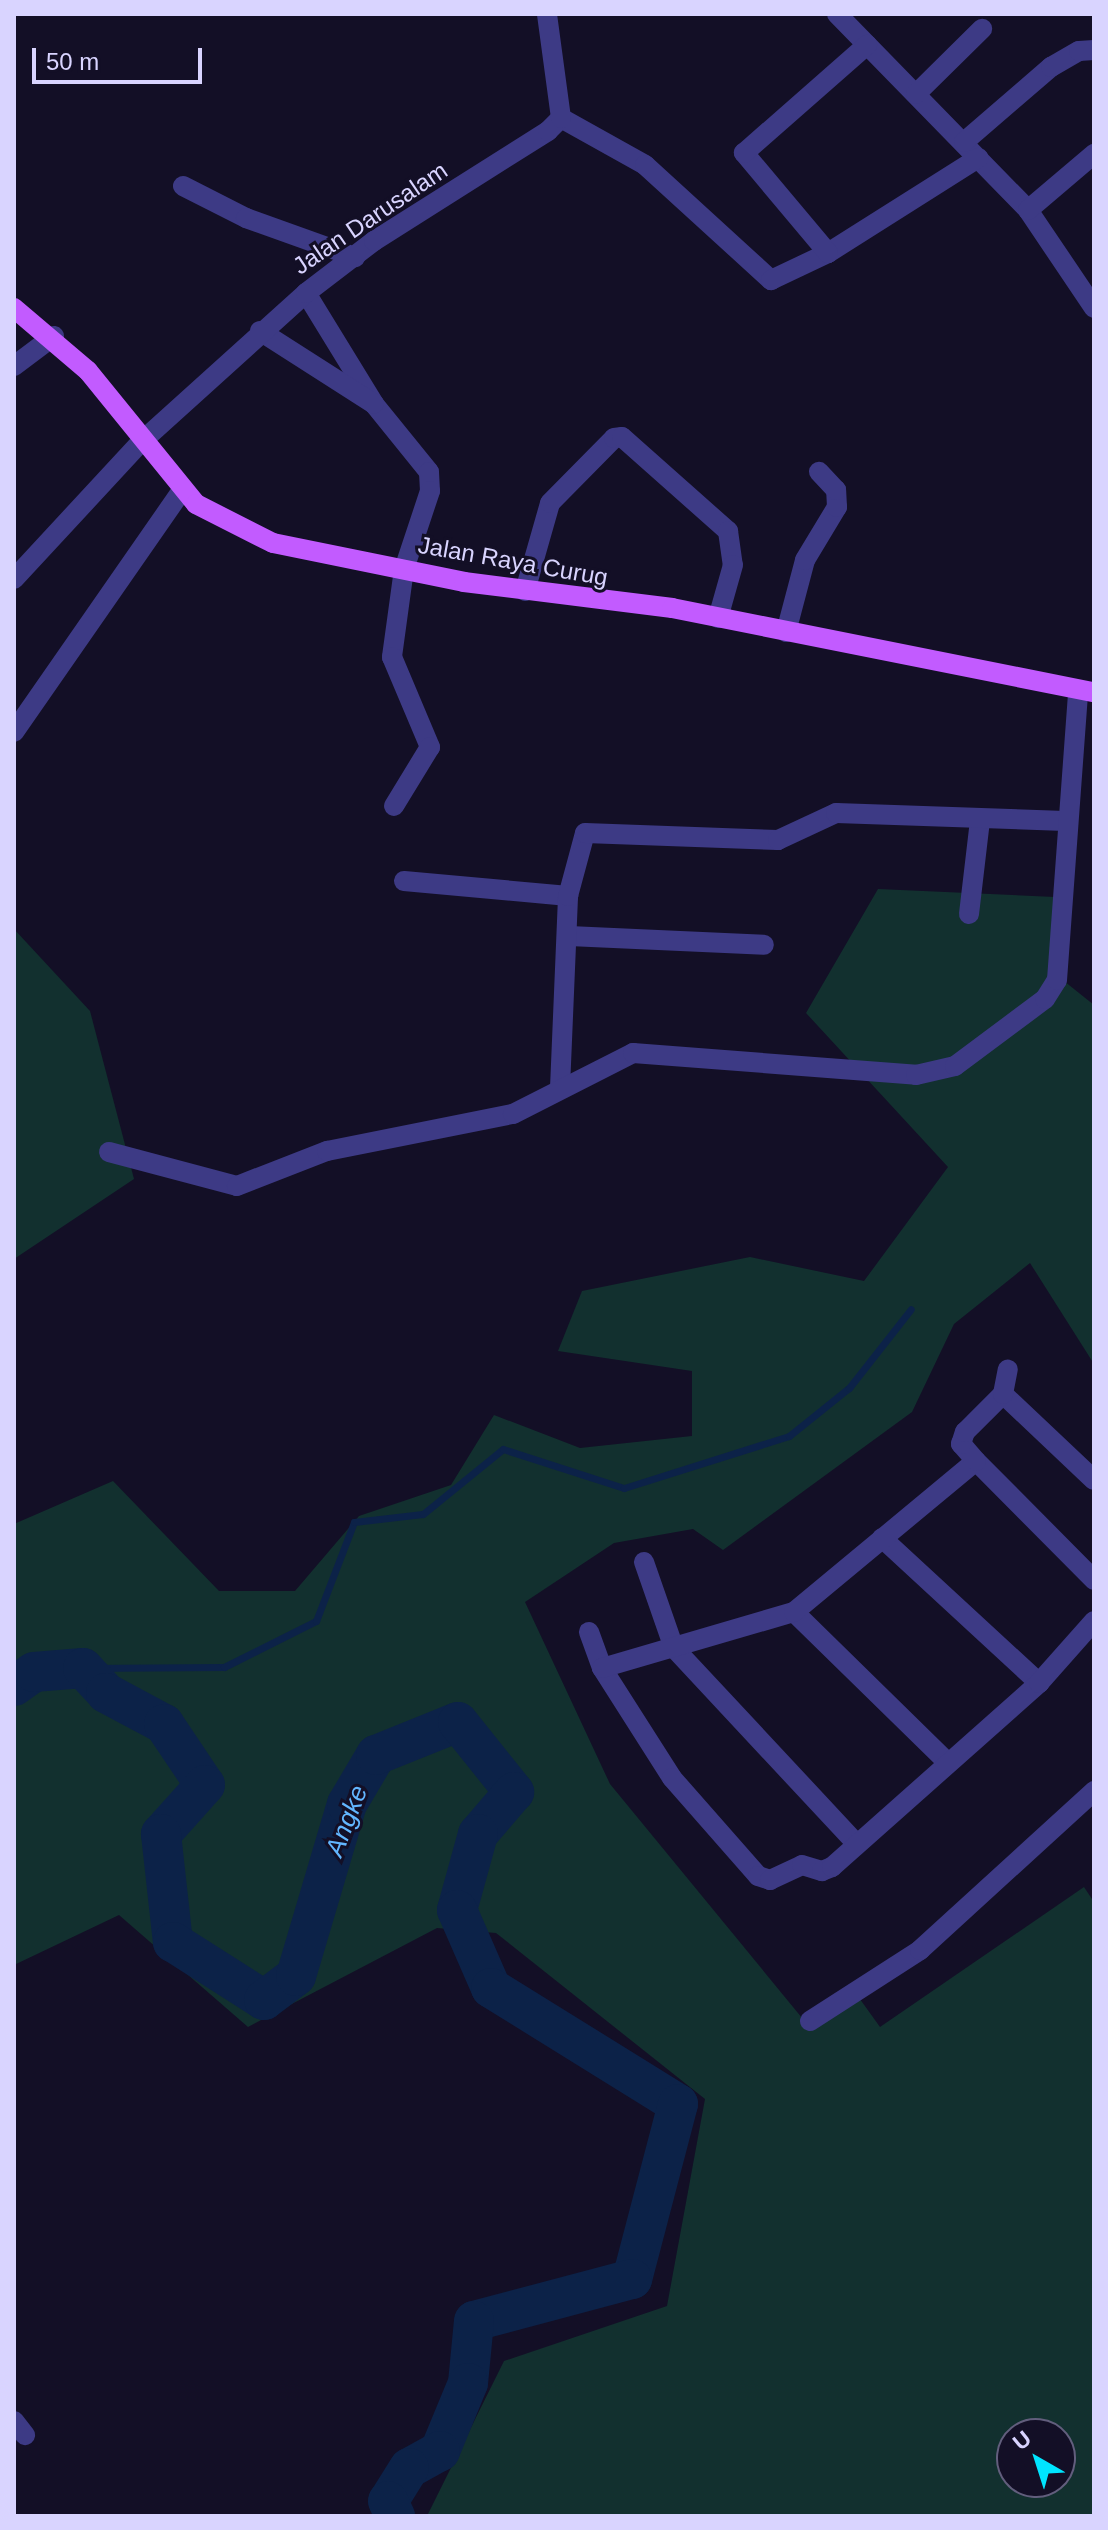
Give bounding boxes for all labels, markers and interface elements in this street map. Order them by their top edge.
scale bar [36,32,206,82]
text: 50 m [46,48,99,75]
street label: Jalan Darusalam [287,156,453,280]
street label: Jalan Raya Curug [416,530,610,592]
water label: Angke [319,1781,375,1861]
north arrow [996,2418,1076,2498]
text: U [1008,2426,1036,2455]

